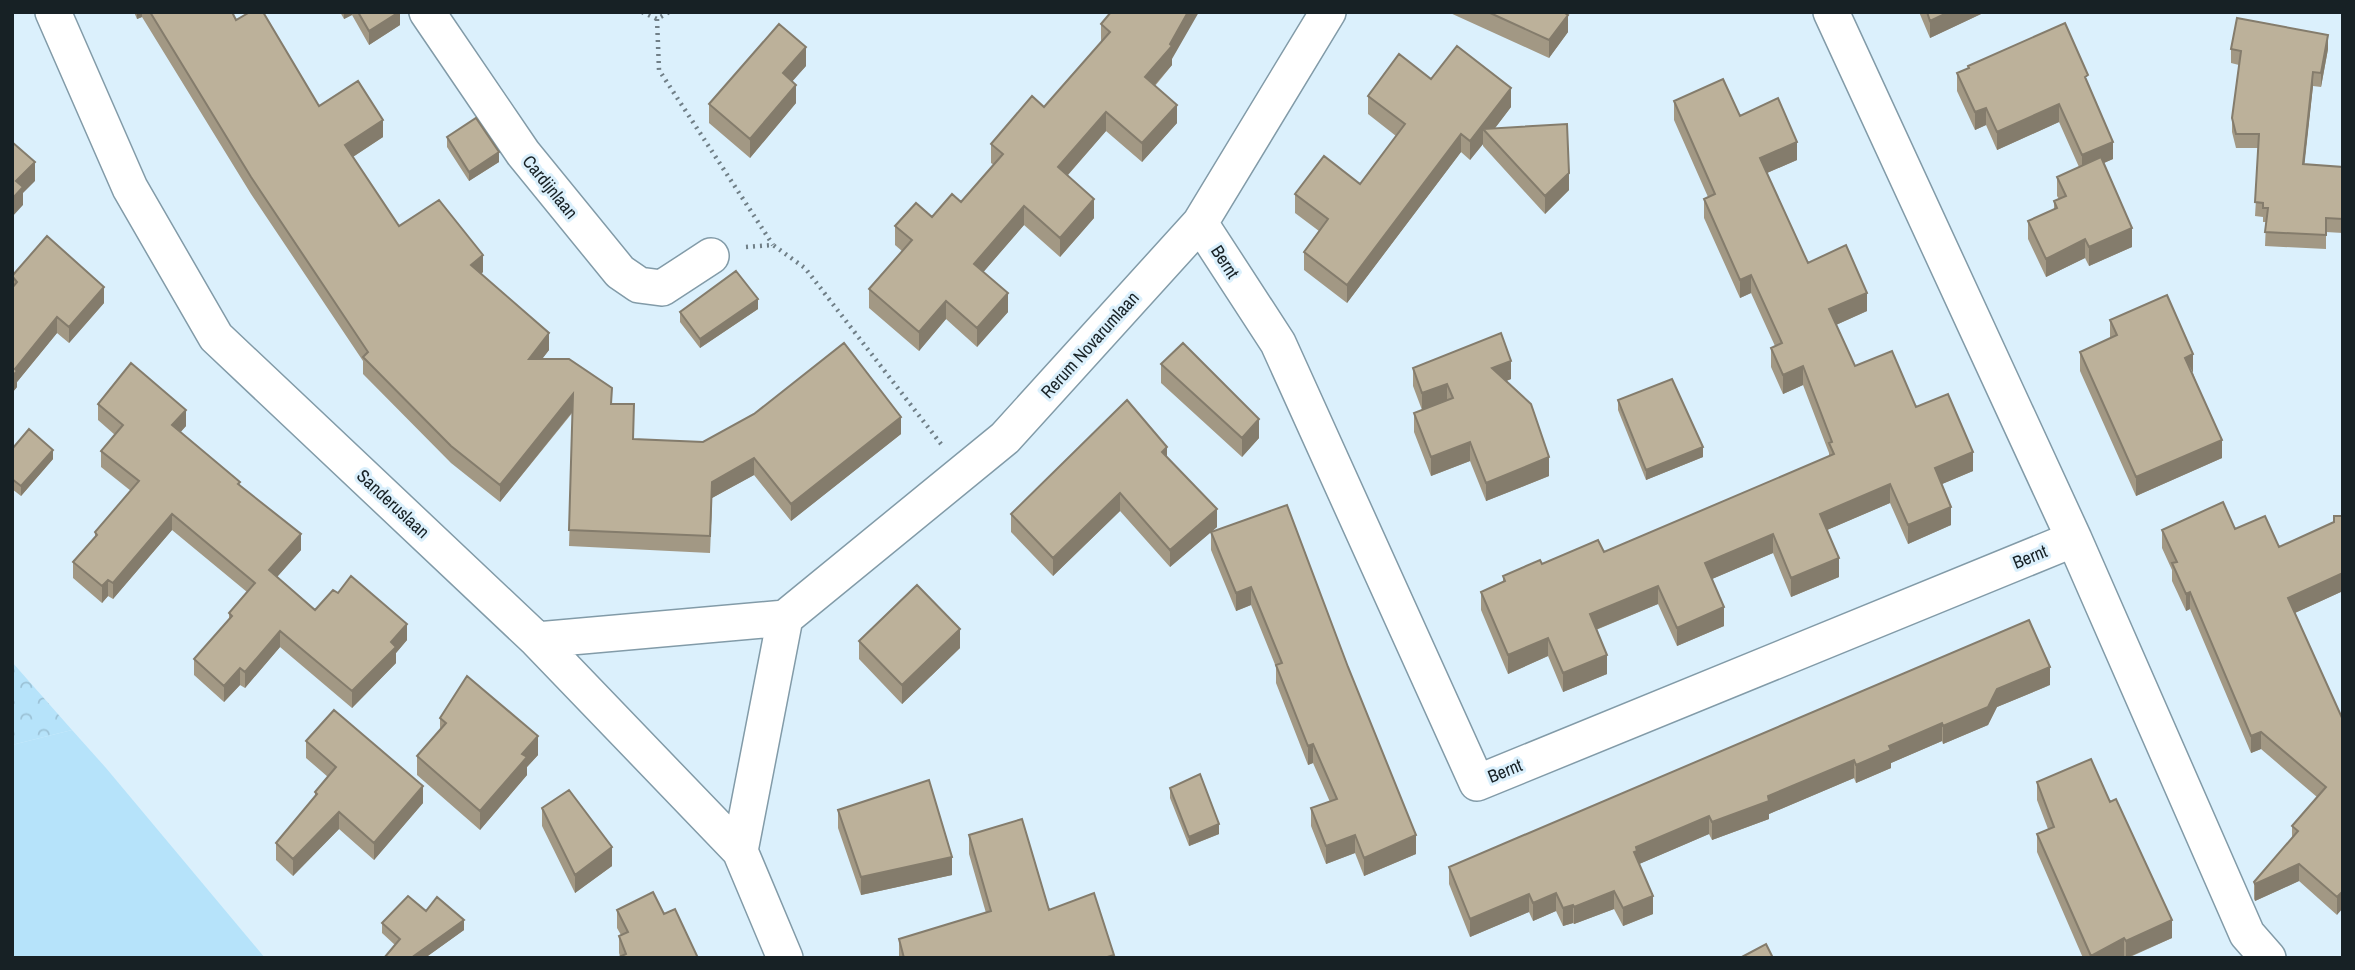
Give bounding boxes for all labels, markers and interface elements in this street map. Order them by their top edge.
street label: Cardijnlaan [517,149,584,224]
street label: Bernt [1205,240,1246,283]
street label: Rerum Novarumlaan [1035,286,1144,404]
street label: Sanderuslaan [352,463,435,544]
street label: Bernt [2009,538,2051,575]
street label: Bernt [1484,752,1526,789]

